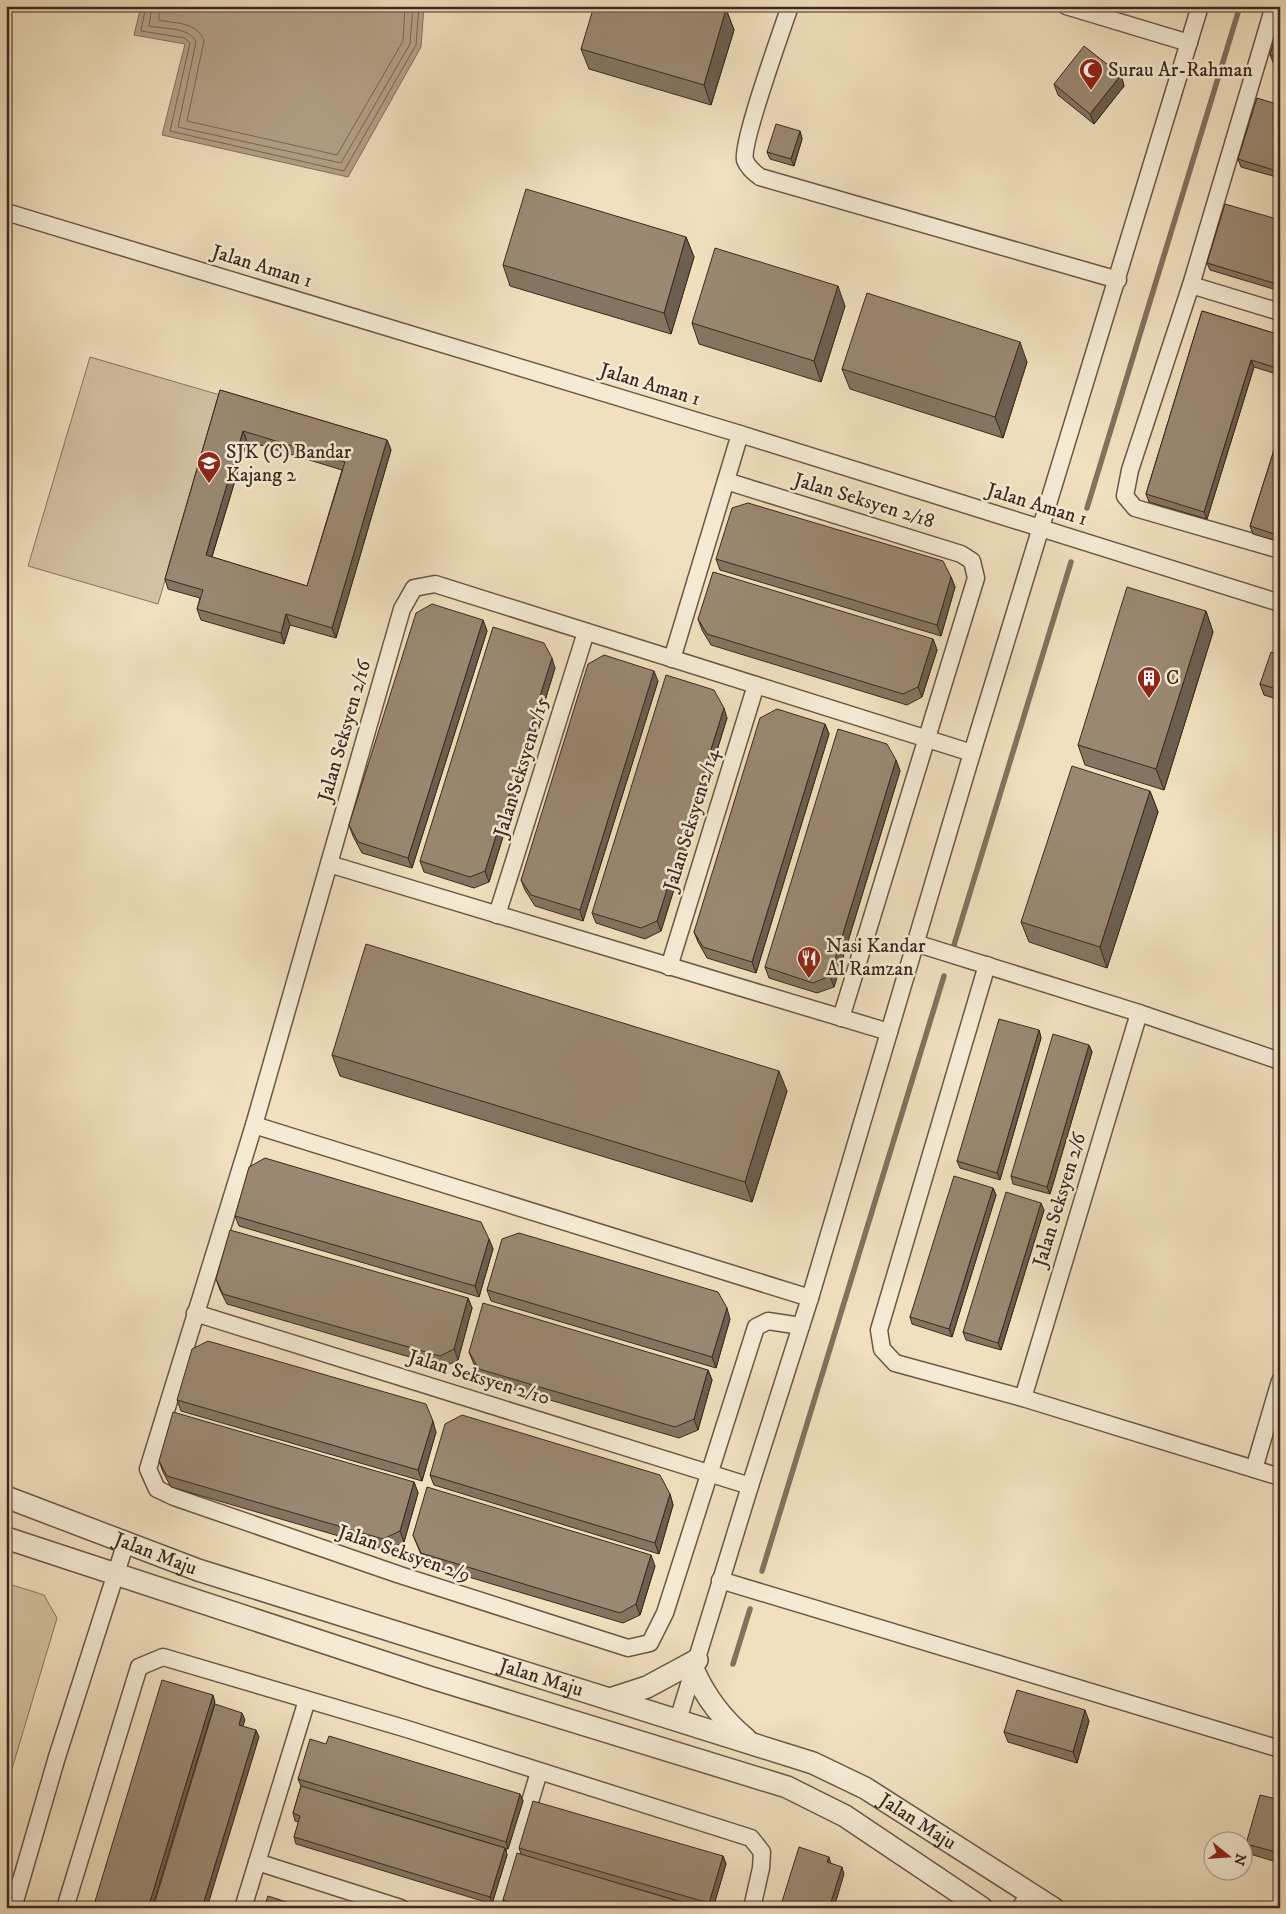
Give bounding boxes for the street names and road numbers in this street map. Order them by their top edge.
street label: Jalan Aman 1 [207,239,315,294]
street label: Jalan Aman 1 [595,357,703,412]
street label: Jalan Seksyen 2/18 [789,467,937,534]
street label: Jalan Aman 1 [982,477,1090,532]
street label: Jalan Seksyen 2/16 [312,657,377,807]
street label: Jalan Seksyen 2/15 [488,694,555,842]
street label: Jalan Seksyen 2/14 [658,745,726,896]
street label: Jalan Seksyen 2/6 [1027,1129,1092,1272]
street label: Jalan Seksyen 2/10 [403,1344,553,1411]
street label: Jalan Seksyen 2/9 [333,1519,474,1588]
street label: Jalan Maju [109,1526,200,1581]
street label: Jalan Maju [494,1652,586,1703]
street label: Jalan Maju [873,1787,961,1855]

